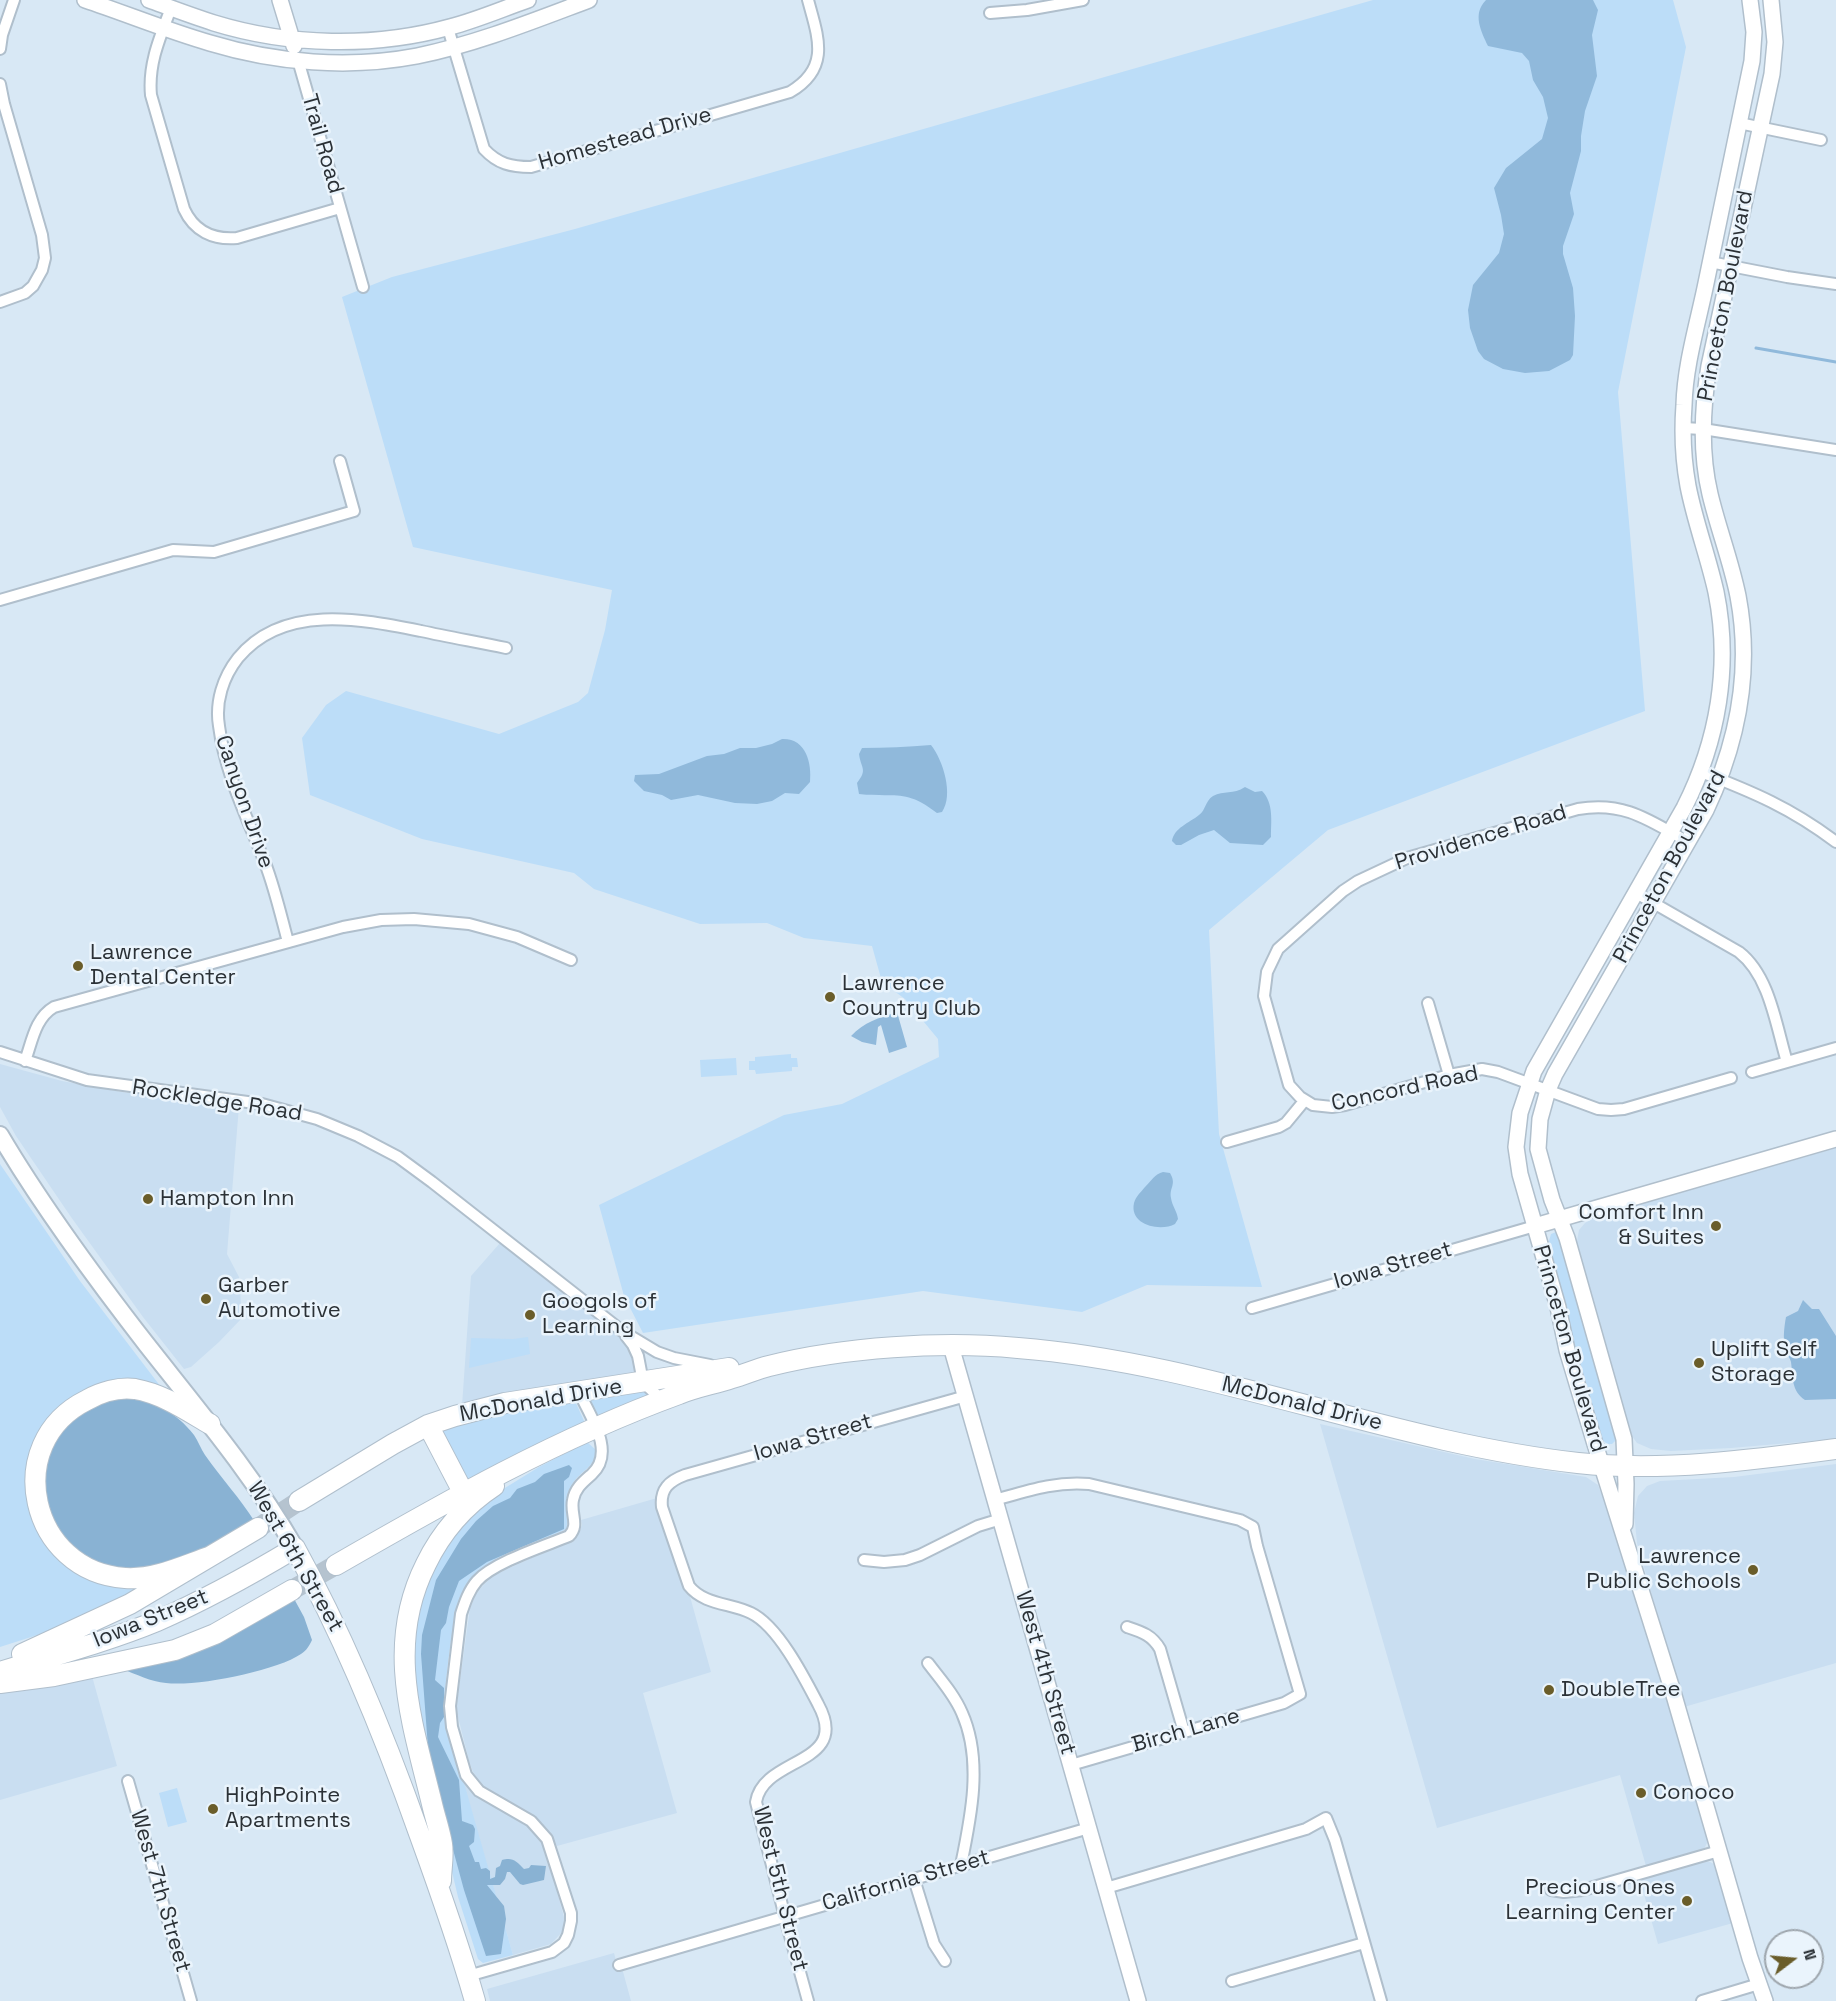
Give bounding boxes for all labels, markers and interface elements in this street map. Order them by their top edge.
street label: Trail Road [295,91,349,197]
street label: Homestead Drive [535,102,715,176]
street label: Princeton Boulevard [1693,188,1759,404]
street label: Canyon Drive [209,732,279,872]
street label: Princeton Boulevard [1608,766,1732,968]
street label: Providence Road [1392,799,1570,877]
place label: Lawrence Dental Center [90,940,236,992]
marker: Lawrence Dental Center [71,959,85,973]
place label: Lawrence Country Club [842,971,981,1022]
marker: Lawrence Country Club [823,990,837,1004]
street label: Concord Road [1329,1061,1481,1117]
street label: Rockledge Road [130,1075,304,1127]
place label: Hampton Inn [160,1186,295,1212]
marker: Hampton Inn [141,1192,155,1206]
place label: Comfort Inn & Suites [1578,1200,1704,1252]
marker: Comfort Inn & Suites [1709,1219,1723,1233]
street label: Iowa Street [1331,1237,1455,1295]
street label: Princeton Boulevard [1527,1242,1611,1456]
place label: Garber Automotive [218,1273,341,1324]
place label: Googols of Learning [542,1289,657,1340]
marker: Garber Automotive [199,1292,213,1306]
marker: Googols of Learning [523,1308,537,1322]
place label: Uplift Self Storage [1711,1337,1817,1388]
marker: Uplift Self Storage [1692,1356,1706,1370]
street label: McDonald Drive [1219,1371,1385,1437]
street label: McDonald Drive [458,1374,624,1428]
street label: Iowa Street [751,1409,875,1467]
street label: West 6th Street [241,1477,349,1637]
place label: Lawrence Public Schools [1586,1544,1741,1596]
marker: Lawrence Public Schools [1746,1563,1760,1577]
street label: Iowa Street [90,1584,212,1654]
street label: West 4th Street [1009,1588,1081,1758]
place label: DoubleTree [1561,1677,1680,1703]
marker: DoubleTree [1542,1683,1556,1697]
street label: Birch Lane [1129,1703,1243,1759]
place label: Conoco [1653,1780,1735,1806]
place label: HighPointe Apartments [225,1783,351,1834]
marker: Conoco [1634,1786,1648,1800]
marker: HighPointe Apartments [206,1802,220,1816]
street label: West 5th Street [747,1804,813,1974]
street label: West 7th Street [124,1807,196,1975]
street label: California Street [819,1844,993,1918]
place label: Precious Ones Learning Center [1506,1875,1675,1927]
marker: Precious Ones Learning Center [1680,1894,1694,1908]
north arrow [1764,1929,1824,1989]
text: N [1798,1946,1821,1962]

